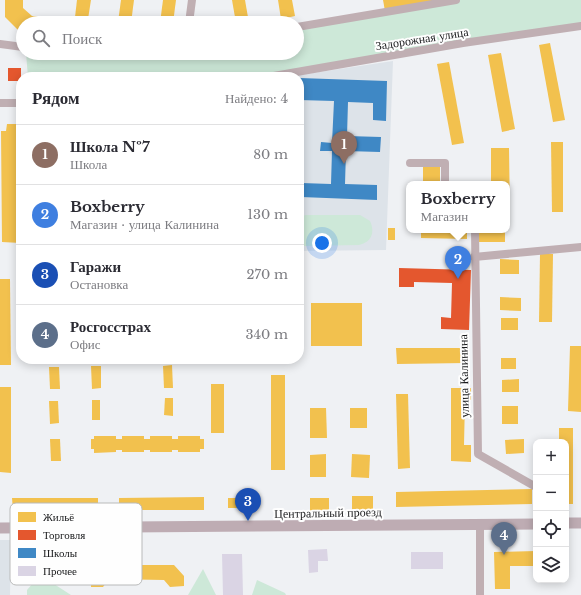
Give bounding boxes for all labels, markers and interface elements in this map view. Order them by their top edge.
search box [16,16,304,60]
street label: Задорожная улица [374,24,470,53]
icon: search [30,27,52,49]
text: Поиск [62,29,102,48]
text: Рядом [32,88,80,109]
text: Найдено: 4 [225,90,288,107]
pin: 1 [331,131,357,164]
text: Школа №7 [70,137,150,156]
text: 1 [42,146,48,163]
text: 80 m [253,146,288,163]
text: Школа [70,156,107,173]
popup [406,181,510,233]
text: Boxberry [421,189,495,208]
text: Boxberry [70,197,145,216]
text: 2 [41,206,49,223]
text: 130 m [247,206,288,223]
text: Магазин [421,208,468,225]
text: Магазин · улица Калинина [70,216,219,233]
your location [312,233,332,253]
pin: 2 [445,246,471,279]
text: Гаражи [70,257,121,276]
text: 3 [41,266,49,283]
text: 270 m [247,266,288,283]
text: Остановка [70,276,128,293]
text: Росгосстрах [70,317,151,336]
text: 4 [41,326,49,343]
text: 340 m [245,326,288,343]
street label: улица Калинина [455,334,472,418]
text: Офис [70,336,101,353]
map controls [533,439,569,583]
button: + [533,439,569,475]
button: − [533,475,569,511]
pin: 3 [235,488,261,521]
legend [10,503,142,585]
street label: Центральный проезд [274,504,382,521]
text: Жильё [43,510,74,524]
button: locate [533,511,569,547]
pin: 4 [491,522,517,555]
text: Торговля [43,528,85,542]
text: Школы [43,546,78,560]
button: layers [533,547,569,583]
text: Прочее [43,564,77,578]

